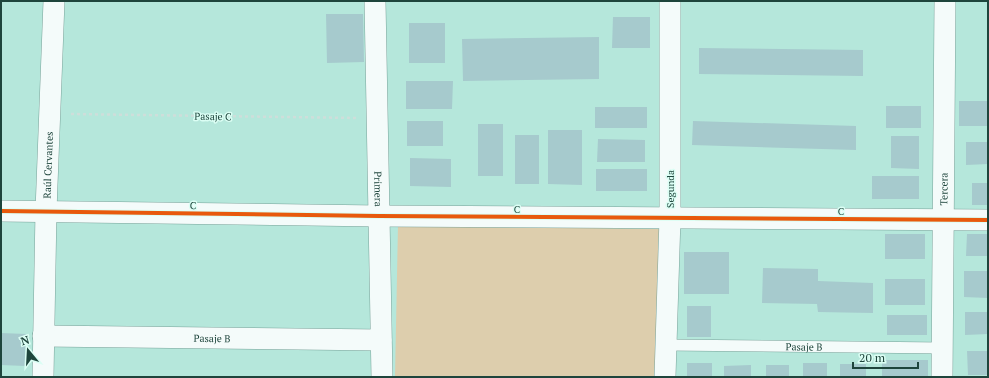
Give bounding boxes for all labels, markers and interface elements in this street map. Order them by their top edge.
street label: Pasaje C [194,110,232,123]
street label: Raúl Cervantes [40,131,56,199]
street label: Segunda [664,170,677,208]
street label: Primera [371,171,385,207]
street label: Tercera [937,173,951,205]
street label: C [190,199,196,212]
street label: C [514,203,520,216]
street label: C [838,205,844,218]
north arrow [8,330,48,370]
text: N [19,332,32,348]
street label: Pasaje B [193,332,231,345]
street label: Pasaje B [785,340,823,354]
scale bar [853,344,918,370]
text: 20 m [859,350,886,365]

